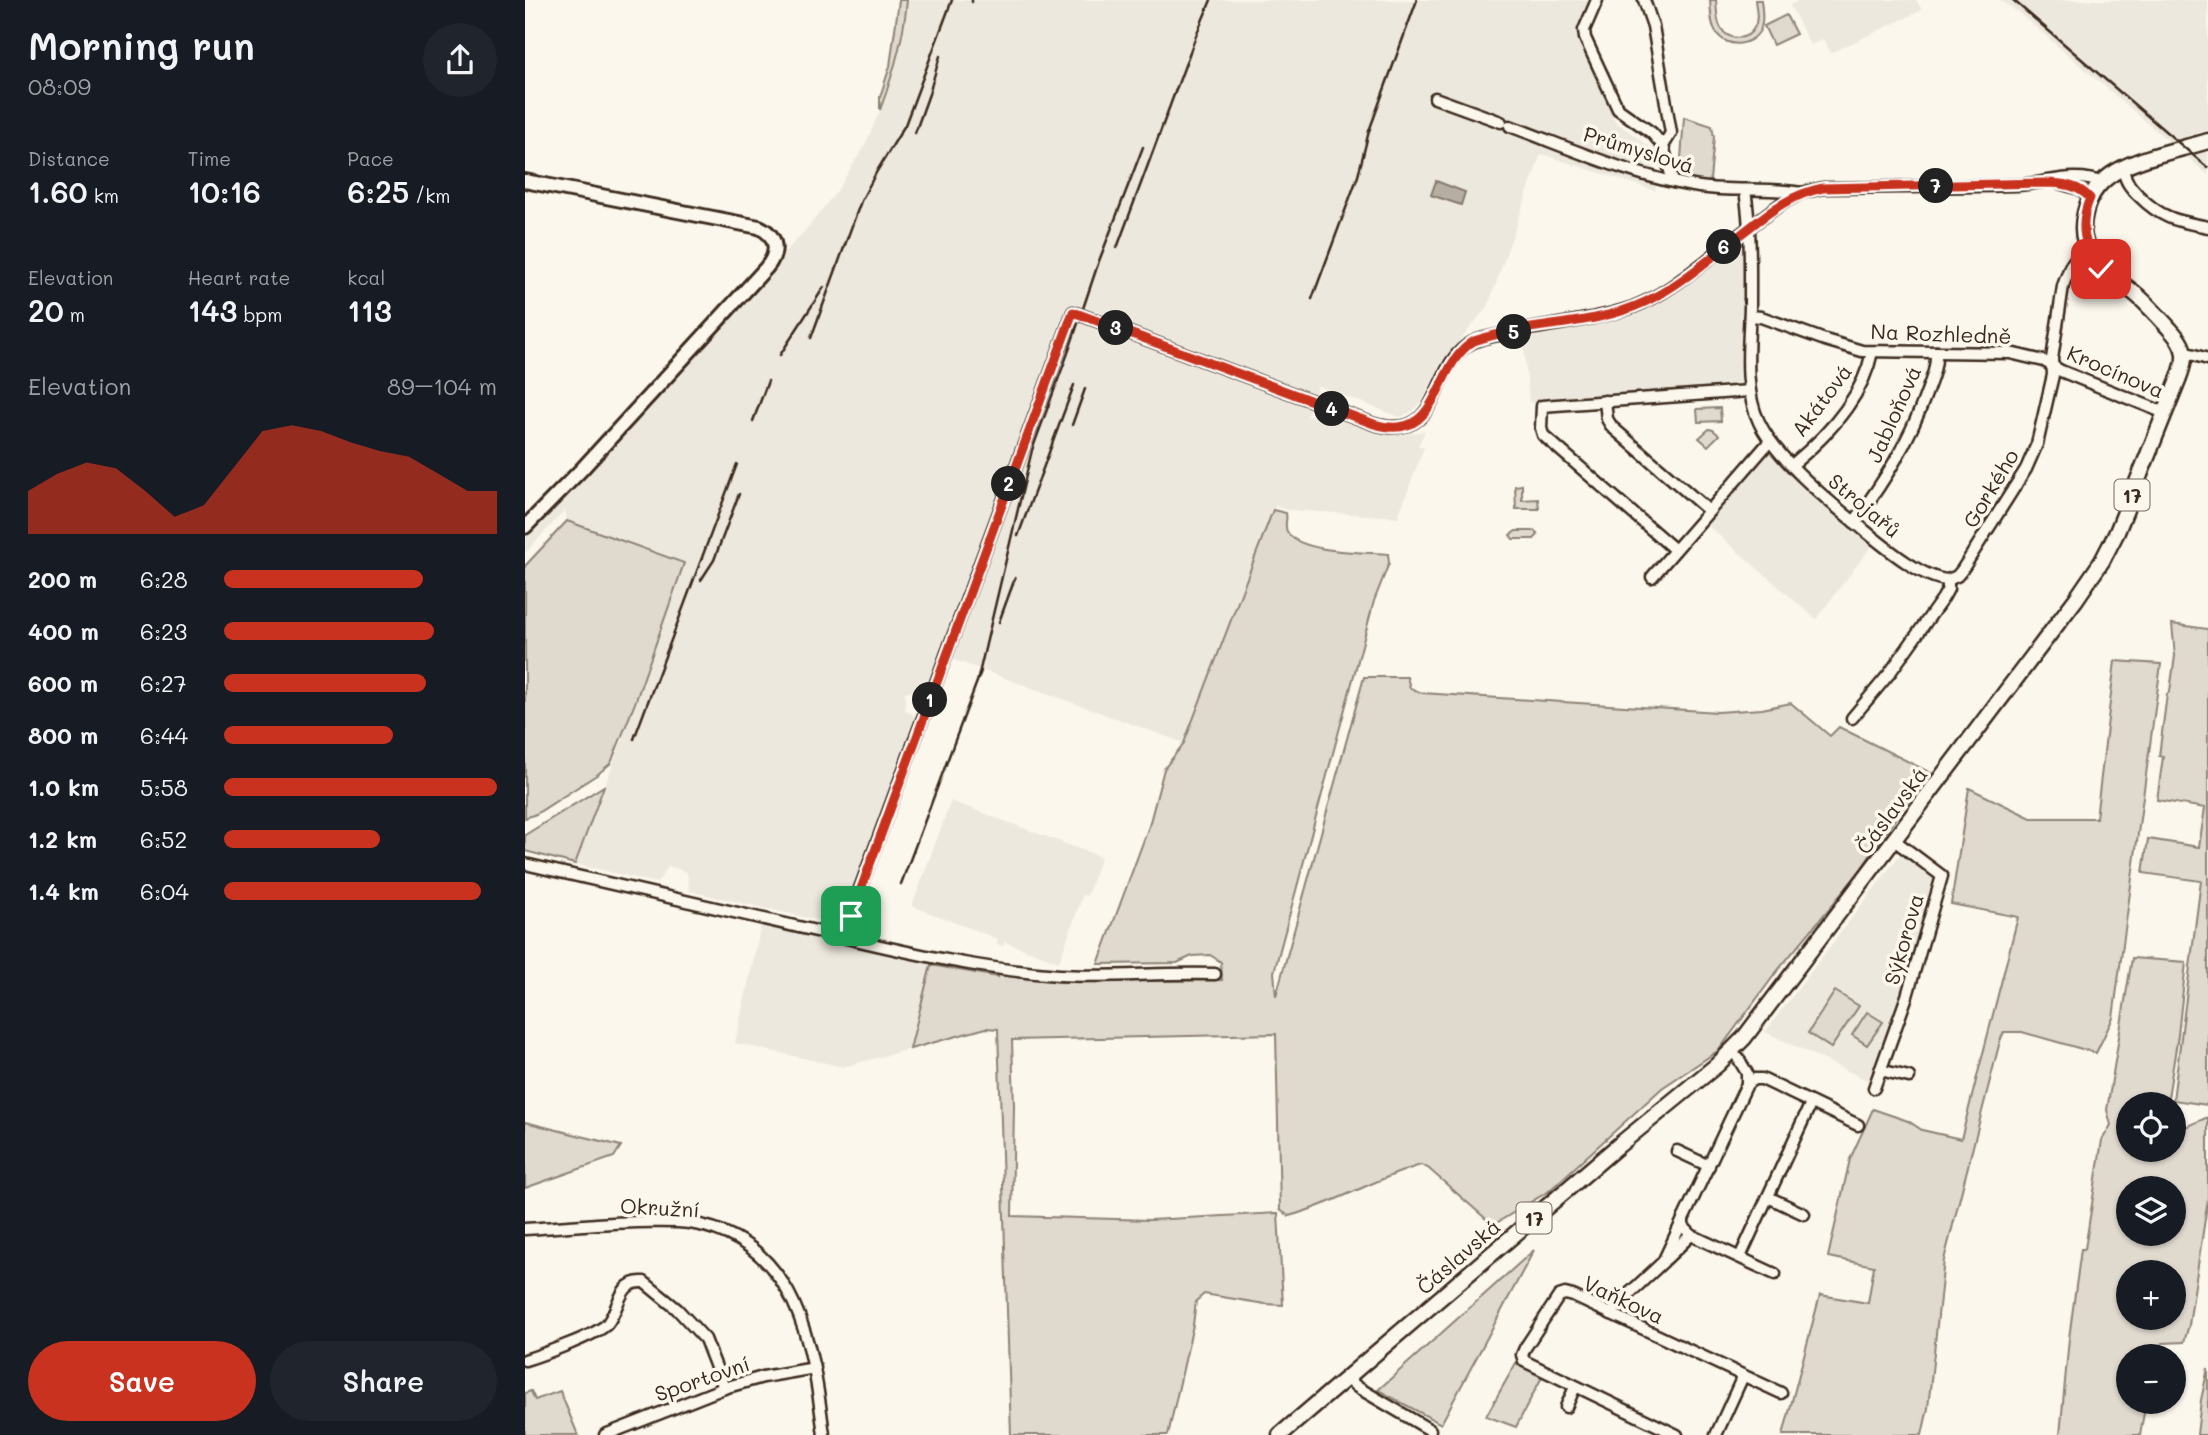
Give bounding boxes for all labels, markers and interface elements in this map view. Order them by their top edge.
text: Morning run [28,20,255,70]
button: share [423,23,497,97]
text: 08:09 [28,71,91,101]
street label: Průmyslová [1581,119,1697,179]
text: Distance [28,146,110,171]
text: Time [188,146,231,171]
text: Pace [347,146,394,171]
pin: 7 [1919,168,1953,204]
text: 1.60 [28,171,88,211]
text: 10:16 [188,171,261,211]
text: 6:25 [347,171,409,211]
text: 7 [1930,173,1941,198]
text: km [88,183,119,208]
text: /km [409,183,451,208]
pin: 6 [1707,230,1741,264]
text: 6 [1718,234,1729,259]
pin [2071,239,2131,299]
icon: check [2082,250,2120,288]
text: Elevation [28,265,113,290]
text: Heart rate [188,265,290,290]
text: kcal [347,265,385,290]
text: 20 [28,290,64,330]
text: 143 [188,290,237,330]
text: 113 [347,290,392,330]
text: m [64,302,85,327]
text: bpm [237,302,282,327]
pin: 3 [1099,310,1133,346]
pin: 5 [1497,314,1531,350]
text: 3 [1110,315,1121,340]
street label: Na Rozhledně [1870,317,2012,349]
text: 5 [1508,319,1519,344]
street label: Krocínova [2063,338,2169,404]
street label: Akátová [1785,358,1857,442]
street label: Jabloňová [1860,361,1926,467]
text: Elevation [28,371,131,401]
text: 89–104 m [387,371,497,401]
pin: 4 [1315,392,1349,426]
text: 4 [1325,396,1338,421]
street label: Gorkého [1956,444,2024,532]
pin: 2 [991,466,1027,502]
street label: Strojařů [1823,467,1907,543]
text: 2 [1003,471,1014,496]
road number: 17 [2115,480,2149,510]
text: 200 m [28,564,97,594]
text: 6:28 [140,564,188,594]
text: 400 m [28,616,99,646]
text: 6:23 [140,616,187,646]
text: 600 m [28,668,98,698]
text: 6:27 [140,668,187,698]
pin: 1 [913,682,947,718]
text: 1 [925,687,934,712]
text: 800 m [28,720,98,750]
text: 6:44 [140,720,188,750]
street label: Čáslavská [1849,761,1933,859]
text: 1.0 km [28,772,99,802]
text: 5:58 [140,772,188,802]
text: 1.2 km [28,824,97,854]
text: 6:52 [140,824,187,854]
text: 1.4 km [28,876,99,906]
text: 6:04 [140,876,189,906]
pin [821,886,881,946]
street label: Sýkorova [1877,890,1929,988]
icon: arrive [832,897,870,935]
map controls [2116,1092,2186,1414]
button: locate [2116,1092,2186,1162]
button: layers [2116,1176,2186,1246]
street label: Okružní [619,1191,701,1223]
road number: 17 [1517,1202,1551,1234]
street label: Čáslavská [1411,1212,1505,1300]
button: + [2116,1260,2186,1330]
street label: Vaňkova [1579,1269,1669,1329]
button: Save [28,1341,256,1421]
button: Share [270,1341,497,1421]
button: − [2116,1344,2186,1414]
street label: Sportovní [651,1349,753,1407]

